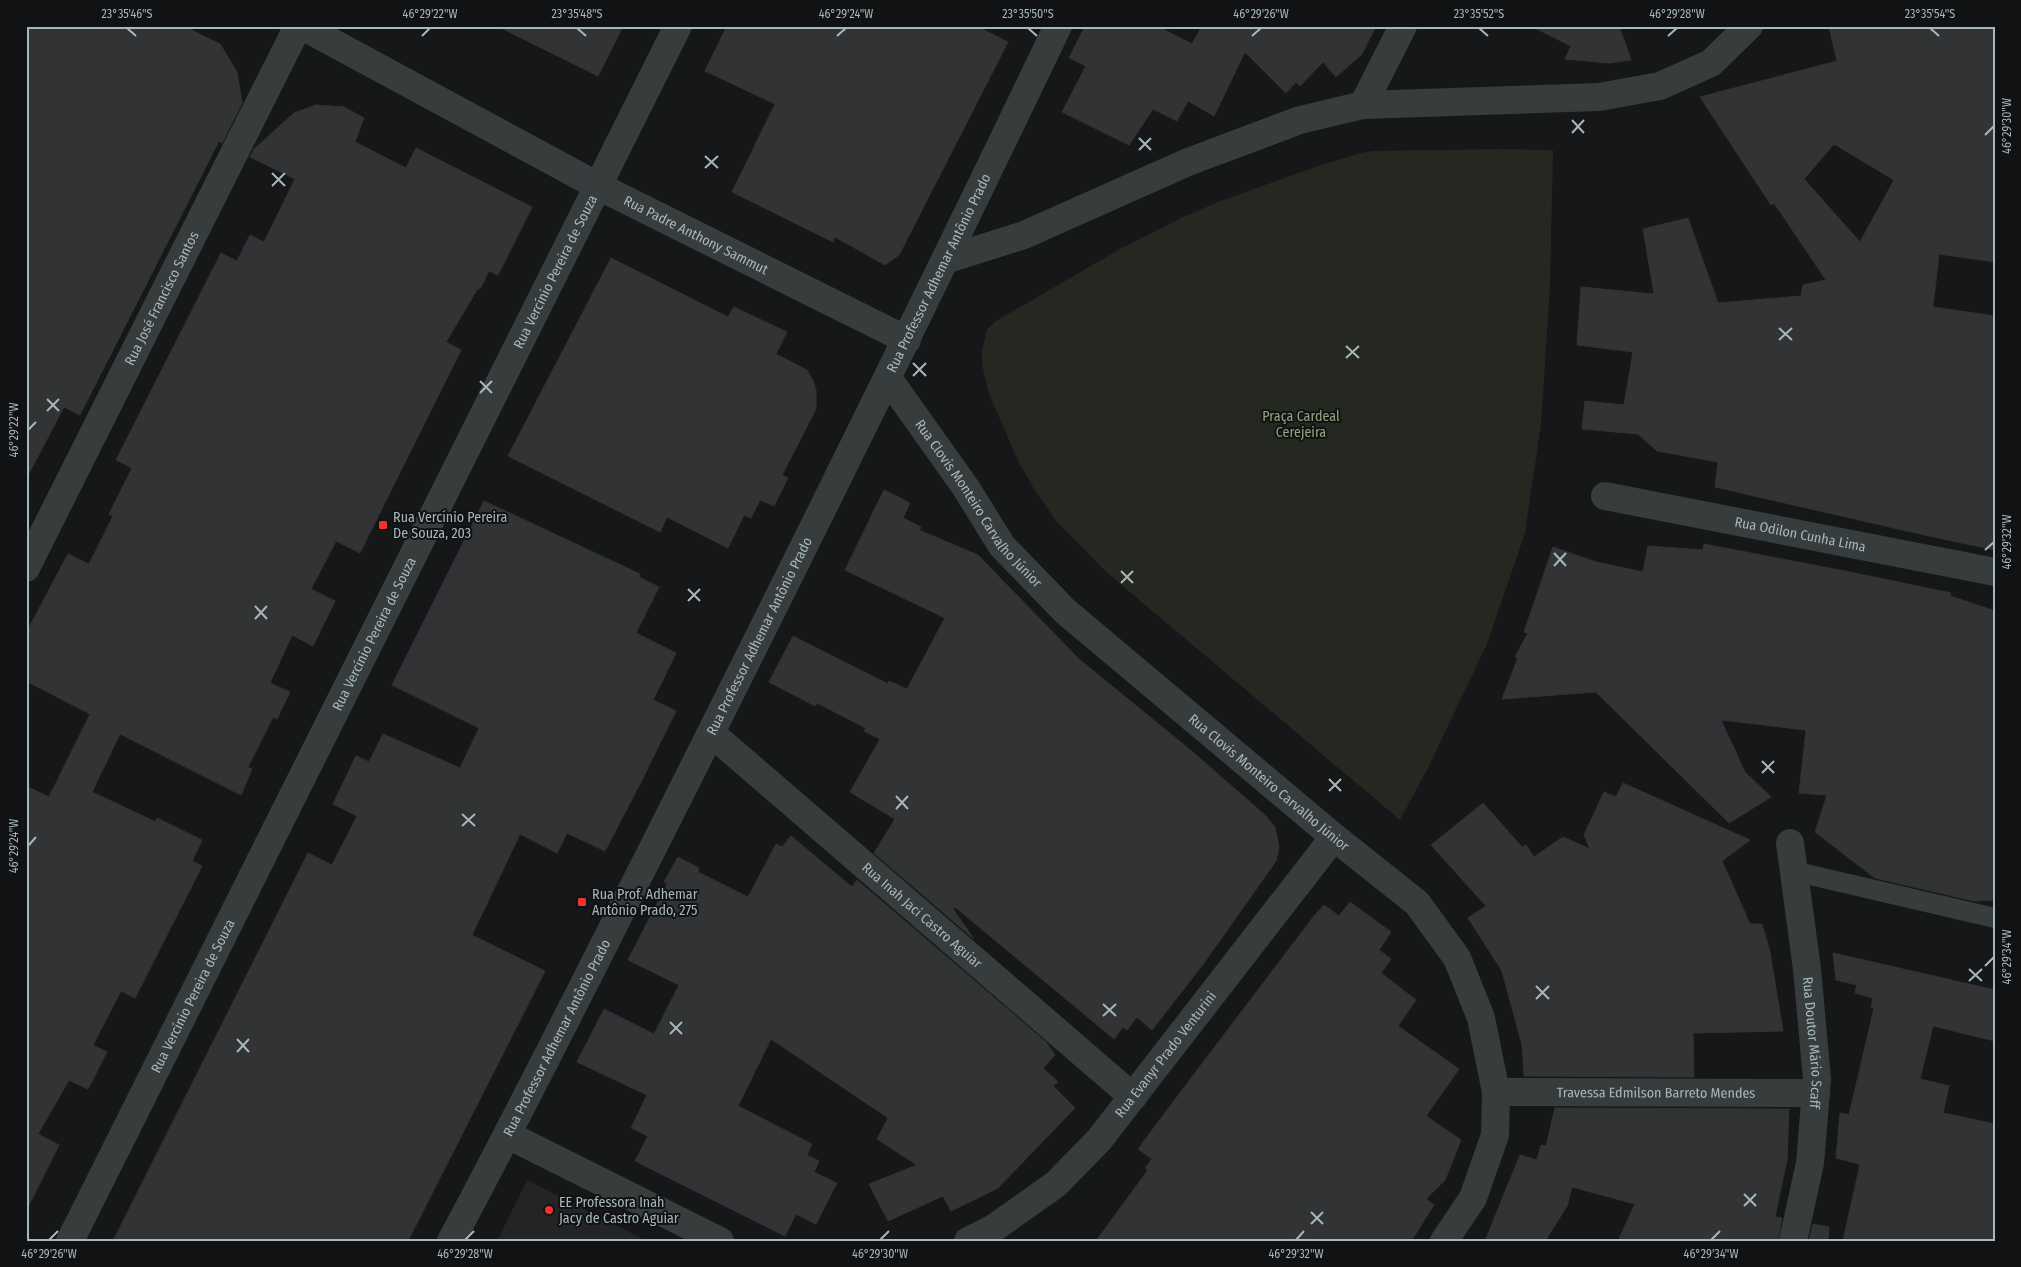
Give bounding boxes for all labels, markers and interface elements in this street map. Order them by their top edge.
text: 23°35'46"S [102,7,152,21]
text: 46°29'22"W [403,7,457,21]
text: 23°35'48"S [552,7,603,21]
text: 46°29'24"W [819,7,873,21]
text: 23°35'50"S [1002,7,1054,21]
text: 46°29'26"W [1233,7,1289,21]
text: 23°35'52"S [1454,7,1504,21]
text: 46°29'28"W [1649,7,1705,21]
text: 23°35'54"S [1905,7,1955,21]
text: 46°29'30"W [2000,98,2014,154]
street label: Rua Professor Adhemar Antônio Prado [883,171,995,375]
street label: Rua Vercínio Pereira de Souza [510,192,601,351]
street label: Rua Padre Anthony Sammut [621,192,771,279]
street label: Rua José Francisco Santos [121,228,203,368]
text: 46°29'22"W [7,403,21,457]
park label: Praça Cardeal Cerejeira [1262,408,1340,441]
street label: Rua Clovis Monteiro Carvalho Júnior [911,416,1045,591]
place label: Rua Vercínio Pereira De Souza, 203 [393,509,508,542]
street label: Rua Odilon Cunha Lima [1733,513,1867,556]
text: 46°29'32"W [2000,515,2014,569]
marker: Rua Vercínio Pereira De Souza, 203 [377,519,389,531]
street label: Rua Professor Adhemar Antônio Prado [703,534,816,738]
street label: Rua Vercínio Pereira de Souza [329,554,420,714]
street label: Rua Clovis Monteiro Carvalho Júnior [1185,710,1353,855]
text: 46°29'24"W [7,819,21,873]
street label: Rua Inah Jaci Castro Aguiar [858,859,986,972]
place label: Rua Prof. Adhemar Antônio Prado, 275 [592,886,698,919]
marker: Rua Prof. Adhemar Antônio Prado, 275 [576,896,588,908]
street label: Rua Vercínio Pereira de Souza [148,916,239,1076]
text: 46°29'34"W [2000,930,2014,984]
street label: Rua Professor Adhemar Antônio Prado [500,937,614,1139]
street label: Rua Doutor Mário Scaff [1799,976,1825,1111]
street label: Rua Evanyr Prado Venturini [1112,988,1220,1121]
street label: Travessa Edmilson Barreto Mendes [1557,1084,1755,1102]
place label: EE Professora Inah Jacy de Castro Aguiar [559,1194,679,1227]
marker: EE Professora Inah Jacy de Castro Aguiar [543,1204,555,1216]
text: 46°29'26"W [21,1247,77,1261]
text: 46°29'28"W [437,1247,493,1261]
text: 46°29'30"W [852,1247,908,1261]
text: 46°29'32"W [1269,1247,1323,1261]
text: 46°29'34"W [1684,1247,1738,1261]

